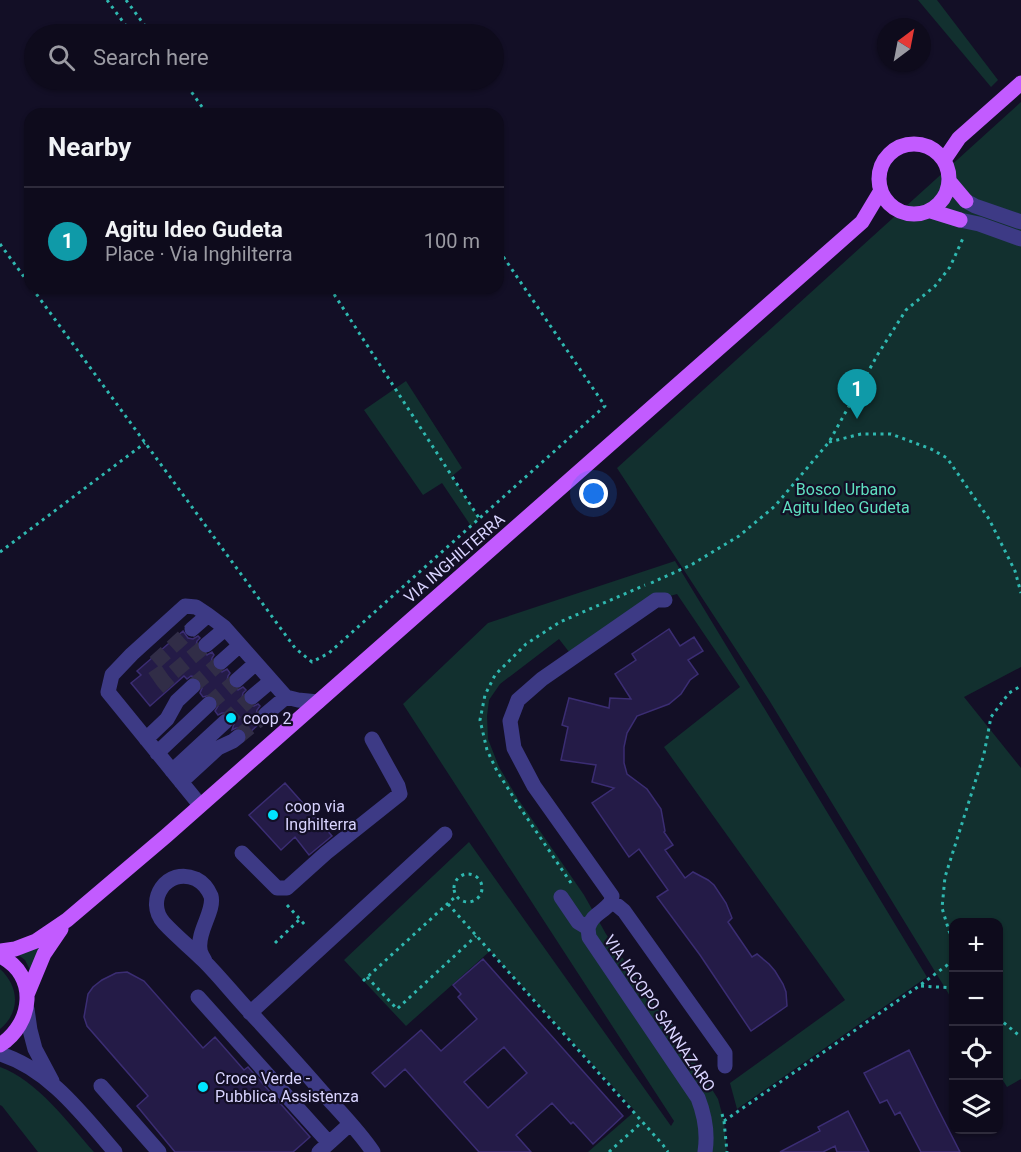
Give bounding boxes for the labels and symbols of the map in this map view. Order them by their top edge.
north arrow [877,18,931,72]
pin: 1 [838,370,876,419]
your location [579,479,608,508]
park label: Bosco Urbano Agitu Ideo Gudeta [782,480,910,517]
street label: VIA INGHILTERRA [400,509,509,607]
place label: coop 2 [243,709,292,728]
marker: coop 2 [224,711,238,725]
place label: coop via Inghilterra [285,797,357,834]
marker: coop via Inghilterra [266,808,280,822]
street label: VIA IACOPO SANNAZARO [600,931,719,1095]
place label: Croce Verde - Pubblica Assistenza [215,1069,359,1106]
marker: Croce Verde - Pubblica Assistenza [196,1080,210,1094]

